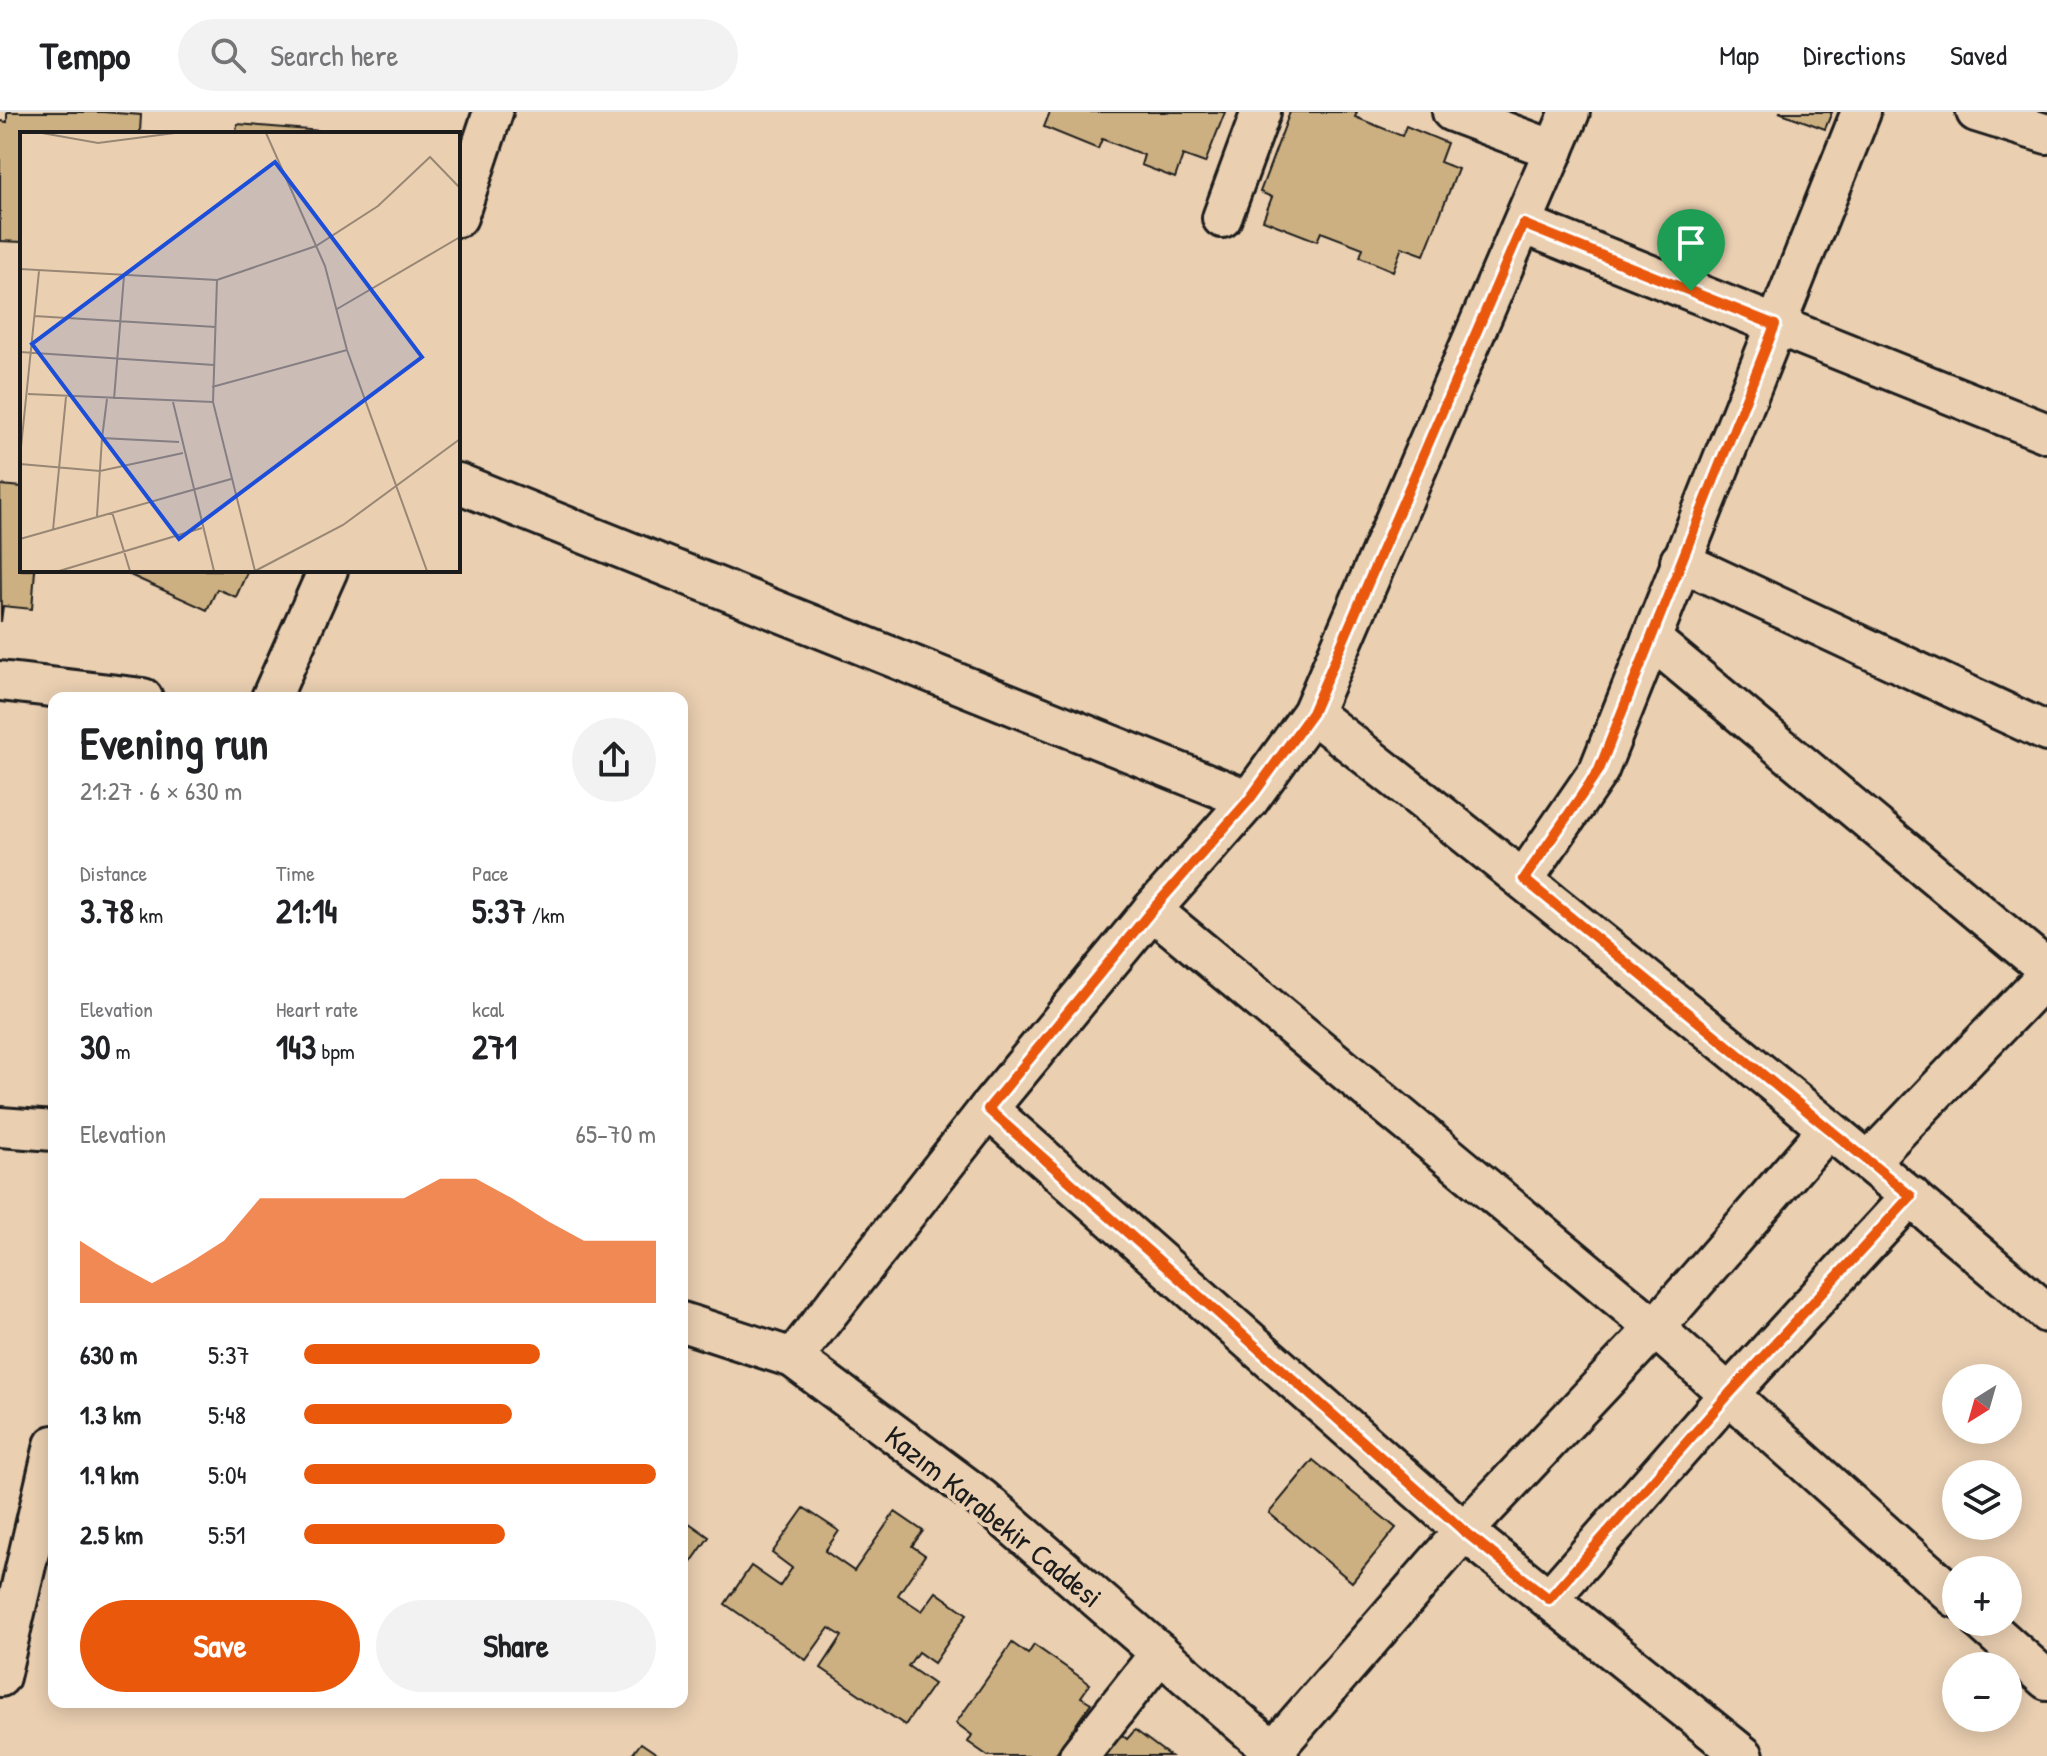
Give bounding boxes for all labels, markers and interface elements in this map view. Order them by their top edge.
search box [178,19,738,91]
text: Tempo [40,29,130,81]
icon: search [206,33,250,77]
text: Search here [270,35,399,75]
text: Map [1719,36,1759,74]
text: Directions [1803,36,1906,74]
text: Saved [1950,36,2007,74]
inset map [20,132,460,572]
pin [1657,209,1725,291]
icon: arrive [1669,221,1713,265]
text: Evening run [80,713,268,773]
button: share [572,718,656,802]
text: 21:27 · 6 × 630 m [80,773,242,808]
text: Distance [80,858,147,888]
text: Time [276,858,315,888]
text: Pace [472,858,509,888]
text: 3.78 [80,888,134,934]
text: 21:14 [276,888,337,934]
text: 5:37 [472,888,526,934]
text: km [134,900,163,930]
text: /km [526,900,565,930]
text: Elevation [80,994,153,1024]
text: Heart rate [276,994,358,1024]
text: kcal [472,994,504,1024]
text: 30 [80,1024,110,1070]
text: 143 [276,1024,316,1070]
text: 271 [472,1024,517,1070]
text: m [110,1036,131,1066]
text: bpm [316,1036,355,1066]
text: Elevation [80,1116,166,1151]
text: 65–70 m [576,1116,656,1151]
text: 630 m [80,1337,137,1372]
text: 5:37 [208,1337,250,1372]
north arrow [1942,1364,2022,1444]
map controls [1942,1364,2022,1732]
text: 1.3 km [80,1397,141,1432]
text: 5:48 [208,1397,246,1432]
street label: Kazım Karabekir Caddesi [877,1416,1111,1616]
text: 1.9 km [80,1457,139,1492]
text: 5:04 [208,1457,246,1492]
button: layers [1942,1460,2022,1540]
text: 2.5 km [80,1517,143,1552]
text: 5:51 [208,1517,245,1552]
button: + [1942,1556,2022,1636]
button: Save [80,1600,360,1692]
button: Share [376,1600,656,1692]
button: − [1942,1652,2022,1732]

